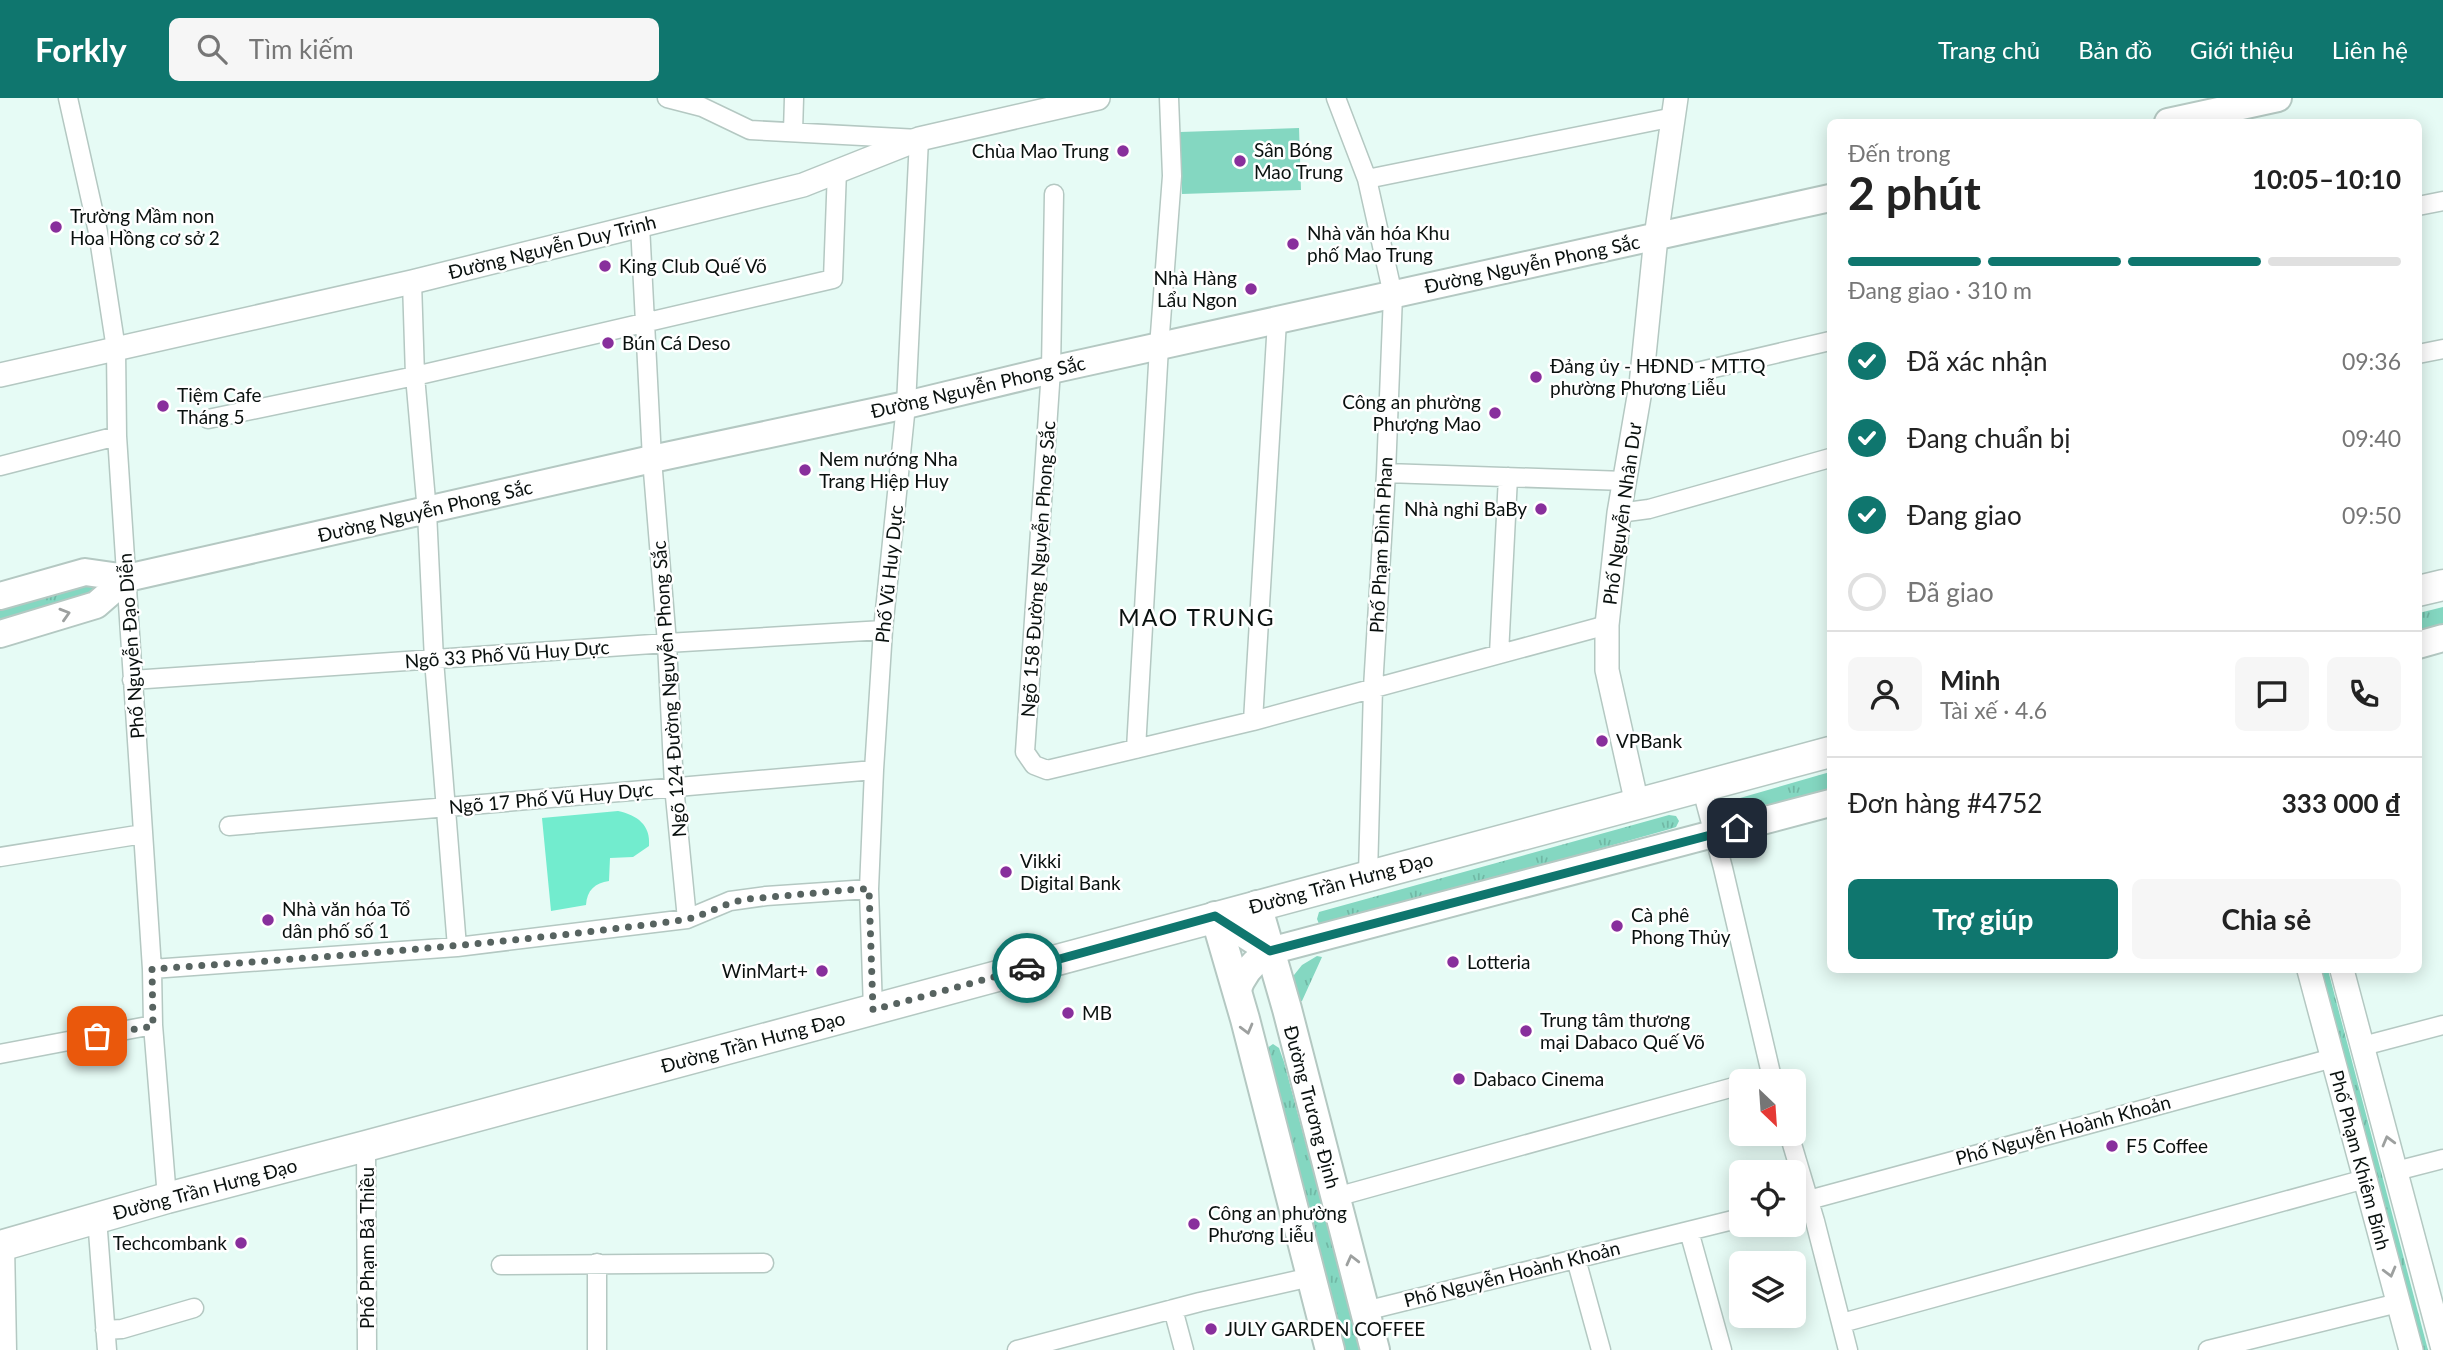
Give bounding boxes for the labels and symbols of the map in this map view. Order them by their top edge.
place label: Sân Bóng Mao Trung [1254,138,1343,183]
place label: Chùa Mao Trung [972,139,1109,162]
marker: Chùa Mao Trung [1115,143,1131,159]
marker: Sân Bóng Mao Trung [1232,153,1248,169]
place label: Trường Mầm non Hoa Hồng cơ sở 2 [70,204,220,249]
street label: Đường Nguyễn Duy Trinh [446,210,658,283]
marker: Trường Mầm non Hoa Hồng cơ sở 2 [48,219,64,235]
place label: Nhà văn hóa Khu phố Mao Trung [1307,221,1450,266]
street label: Đường Nguyễn Phong Sắc [1422,229,1642,298]
marker: Nhà văn hóa Khu phố Mao Trung [1285,236,1301,252]
place label: King Club Quế Võ [619,254,767,277]
marker: King Club Quế Võ [597,258,613,274]
place label: Nhà Hàng Lẩu Ngon [1154,266,1237,311]
marker: Nhà Hàng Lẩu Ngon [1243,281,1259,297]
place label: Bún Cá Deso [622,331,731,354]
marker: Bún Cá Deso [600,335,616,351]
street label: Đường Nguyễn Phong Sắc [868,351,1088,422]
place label: Đảng ủy - HĐND - MTTQ phường Phương Liễu [1550,354,1765,399]
marker: Đảng ủy - HĐND - MTTQ phường Phương Liễu [1528,369,1544,385]
place label: Tiệm Cafe Tháng 5 [177,383,262,428]
place label: Công an phường Phượng Mao [1342,390,1481,435]
marker: Tiệm Cafe Tháng 5 [155,398,171,414]
marker: Công an phường Phượng Mao [1487,405,1503,421]
street label: Ngõ 158 Đường Nguyễn Phong Sắc [1016,420,1059,718]
street label: Phố Nguyễn Nhân Dư [1597,421,1646,606]
place label: Nem nướng Nha Trang Hiệp Huy [819,447,958,492]
street label: Phố Phạm Đình Phan [1364,456,1397,634]
marker: Nem nướng Nha Trang Hiệp Huy [797,462,813,478]
street label: Đường Nguyễn Phong Sắc [315,475,535,546]
place label: Nhà nghỉ BaBy [1404,497,1527,520]
marker: Nhà nghỉ BaBy [1533,501,1549,517]
street label: Phố Vũ Huy Dực [870,504,907,644]
street label: Ngõ 124 Đường Nguyễn Phong Sắc [647,540,690,838]
street label: Phố Nguyễn Đạo Diễn [113,552,148,740]
district label: MAO TRUNG [1118,603,1276,631]
one-way arrow [59,608,71,623]
street label: Ngõ 33 Phố Vũ Huy Dực [404,635,610,672]
place label: VPBank [1616,729,1682,752]
marker: VPBank [1594,733,1610,749]
street label: Ngõ 17 Phố Vũ Huy Dực [448,777,654,818]
pin [1707,798,1767,858]
street label: Đường Trần Hưng Đạo [1246,847,1436,918]
place label: Vikki Digital Bank [1020,849,1121,894]
marker: Vikki Digital Bank [998,864,1014,880]
place label: Nhà văn hóa Tổ dân phố số 1 [282,897,410,942]
place label: Cà phê Phong Thủy [1631,903,1731,948]
marker: Nhà văn hóa Tổ dân phố số 1 [260,912,276,928]
marker: Cà phê Phong Thủy [1609,918,1625,934]
courier [992,933,1062,1003]
place label: Lotteria [1467,950,1531,973]
marker: Lotteria [1445,954,1461,970]
place label: WinMart+ [722,959,808,982]
marker: WinMart+ [814,963,830,979]
place label: MB [1082,1001,1112,1024]
marker: MB [1060,1005,1076,1021]
pin [67,1006,127,1066]
street label: Đường Trần Hưng Đạo [658,1006,848,1077]
place label: Trung tâm thương mại Dabaco Quế Võ [1540,1008,1705,1053]
one-way arrow [1239,1023,1253,1035]
street label: Đường Trương Định [1280,1023,1345,1191]
marker: Trung tâm thương mại Dabaco Quế Võ [1518,1023,1534,1039]
place label: Dabaco Cinema [1473,1067,1604,1090]
street label: Phố Phạm Khiêm Bính [2325,1067,2396,1252]
north arrow [1729,1069,1806,1146]
marker: Dabaco Cinema [1451,1071,1467,1087]
street label: Phố Nguyễn Hoành Khoản [1953,1090,2173,1169]
place label: F5 Coffee [2126,1134,2208,1157]
one-way arrow [2382,1135,2396,1147]
marker: F5 Coffee [2104,1138,2120,1154]
street label: Đường Trần Hưng Đạo [110,1153,300,1224]
street label: Phố Phạm Bá Thiều [355,1167,378,1329]
place label: Công an phường Phương Liễu [1208,1201,1347,1246]
marker: Công an phường Phương Liễu [1186,1216,1202,1232]
place label: Techcombank [113,1231,227,1254]
marker: Techcombank [233,1235,249,1251]
street label: Phố Nguyễn Hoành Khoản [1402,1236,1622,1312]
one-way arrow [1346,1254,1360,1266]
one-way arrow [2382,1266,2396,1278]
place label: JULY GARDEN COFFEE [1225,1317,1425,1340]
marker: JULY GARDEN COFFEE [1203,1321,1219,1337]

